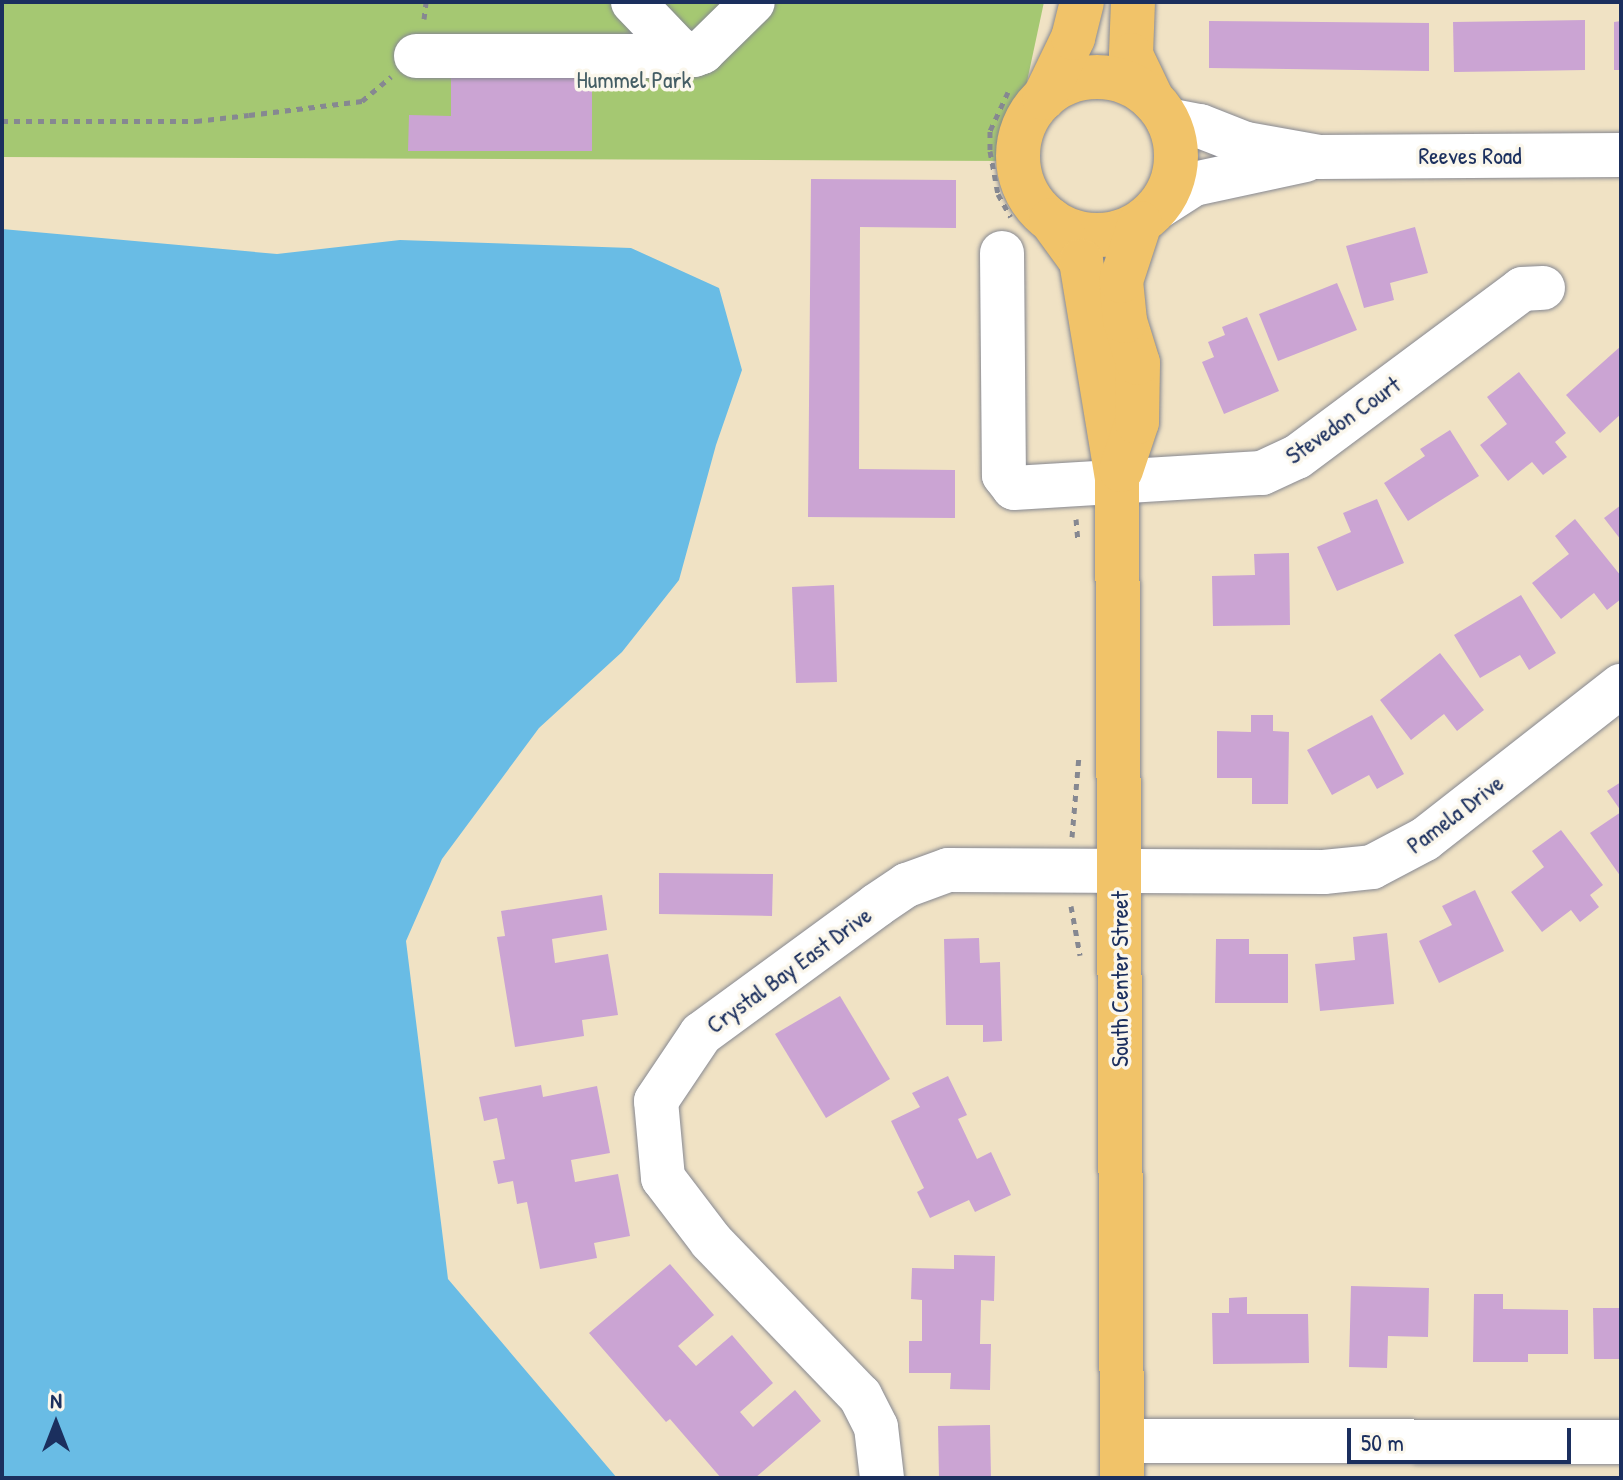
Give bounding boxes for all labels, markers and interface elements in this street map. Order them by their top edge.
park label: Hummel Park [576,66,692,94]
street label: Reeves Road [1418,142,1522,170]
street label: Stevedon Court [1280,370,1406,470]
street label: Pamela Drive [1401,768,1509,860]
street label: South Center Street [1106,891,1134,1067]
street label: Crystal Bay East Drive [701,901,877,1039]
north arrow [16,1384,96,1464]
text: N [50,1385,62,1415]
scale bar [1351,1412,1575,1462]
text: 50 m [1361,1426,1404,1458]

